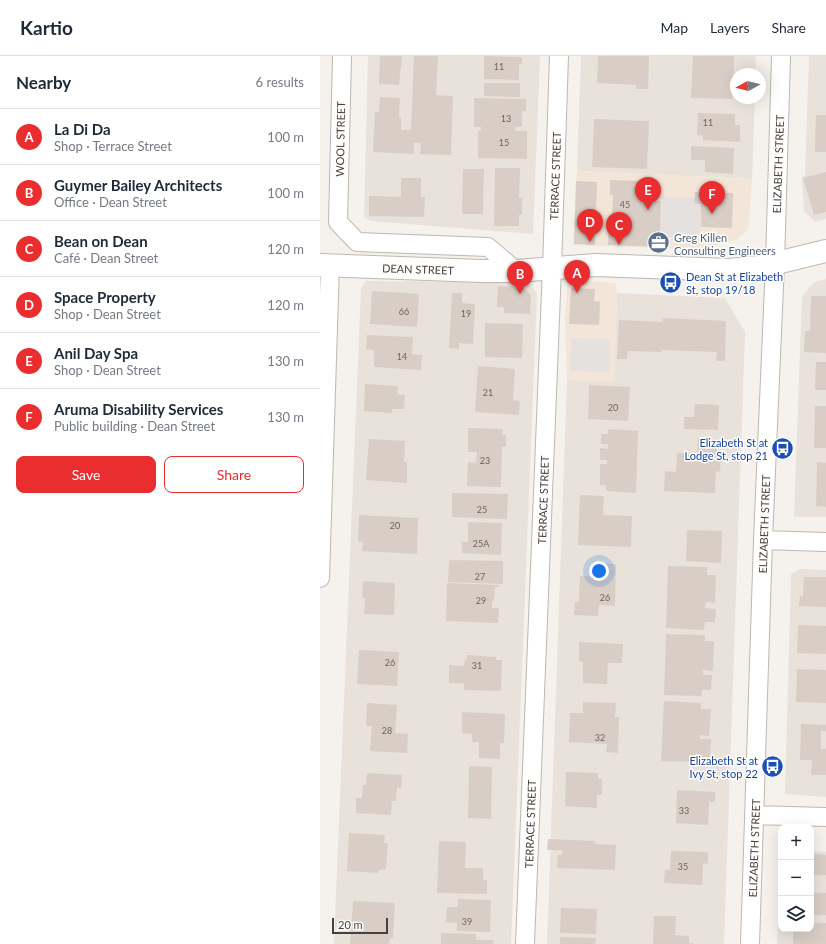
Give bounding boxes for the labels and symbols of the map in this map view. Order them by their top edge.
house number: 11 [494,61,504,72]
north arrow [730,68,766,104]
street label: WOOL STREET [333,101,347,177]
house number: 13 [501,113,511,124]
street label: ELIZABETH STREET [770,114,786,214]
house number: 11 [703,117,713,128]
street label: TERRACE STREET [547,131,563,221]
house number: 15 [499,137,509,148]
pin: E [635,177,661,210]
pin: F [699,181,725,214]
house number: 45 [620,199,630,210]
pin: D [577,209,603,242]
pin: C [606,212,632,245]
office icon: Greg Killen Consulting Engineers [646,230,672,256]
place label: Greg Killen Consulting Engineers [674,231,776,257]
pin: A [564,260,590,293]
street label: DEAN STREET [382,261,455,277]
pin: B [507,261,533,294]
bus stop icon: Dean St at Elizabeth St, stop 19/18 [658,269,684,295]
place label: Dean St at Elizabeth St, stop 19/18 [686,270,783,296]
house number: 66 [399,306,409,317]
house number: 19 [461,308,471,319]
house number: 14 [397,351,407,362]
house number: 21 [483,387,493,398]
house number: 20 [608,402,618,413]
bus stop icon: Elizabeth St at Lodge St, stop 21 [770,435,796,461]
place label: Elizabeth St at Lodge St, stop 21 [684,436,768,462]
house number: 23 [480,455,490,466]
street label: TERRACE STREET [535,455,551,545]
street label: ELIZABETH STREET [756,474,772,574]
house number: 25 [477,504,487,515]
house number: 20 [390,520,400,531]
house number: 25A [473,538,490,549]
your location [589,561,609,581]
house number: 27 [475,571,485,582]
house number: 26 [600,592,610,603]
house number: 29 [476,595,486,606]
house number: 26 [385,657,395,668]
house number: 31 [472,660,482,671]
house number: 28 [382,725,392,736]
house number: 32 [595,732,605,743]
bus stop icon: Elizabeth St at Ivy St, stop 22 [760,753,786,779]
place label: Elizabeth St at Ivy St, stop 22 [689,754,758,780]
street label: TERRACE STREET [522,779,538,869]
street label: ELIZABETH STREET [746,798,762,898]
house number: 33 [679,805,689,816]
house number: 35 [678,861,688,872]
scale bar [332,916,388,935]
house number: 39 [462,916,472,927]

